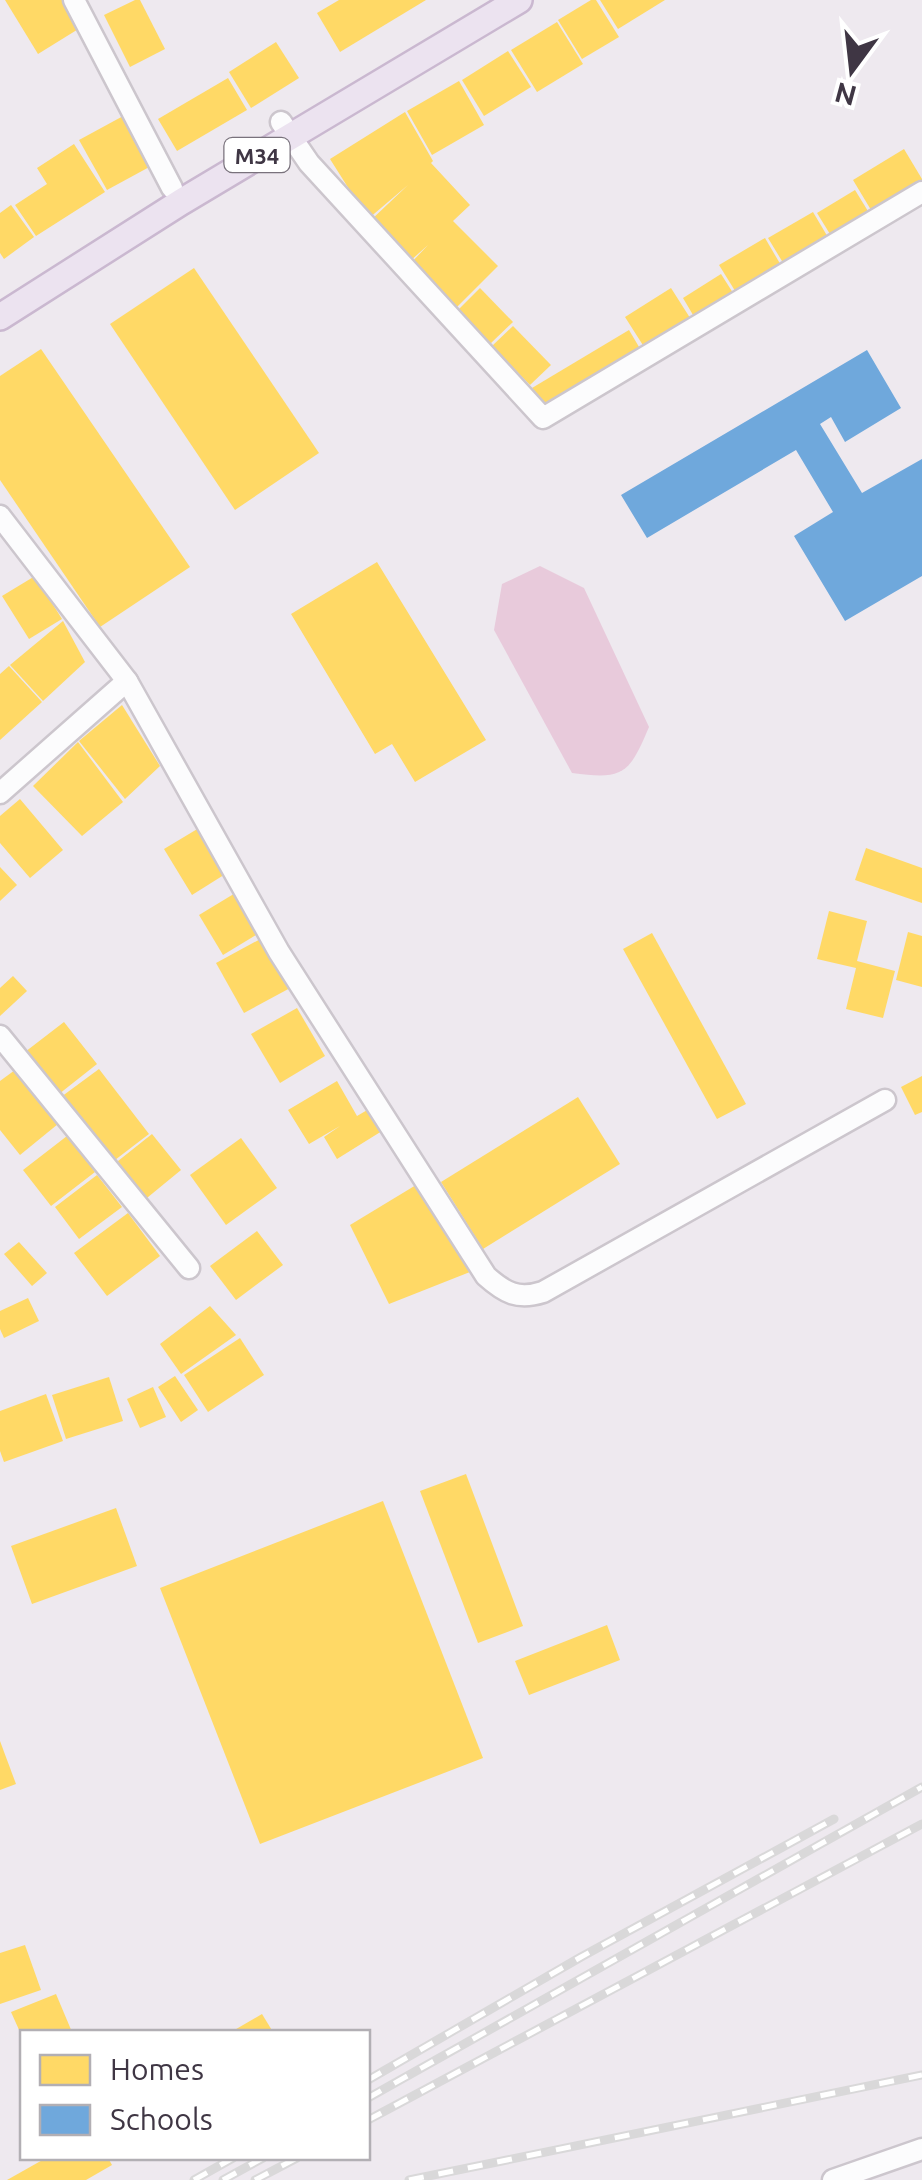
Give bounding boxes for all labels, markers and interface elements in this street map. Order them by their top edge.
north arrow [802,20,902,120]
text: N [831,77,860,112]
road number: M34 [224,138,290,172]
legend [20,2030,370,2160]
text: Homes [110,2052,204,2086]
text: Schools [110,2102,213,2136]

